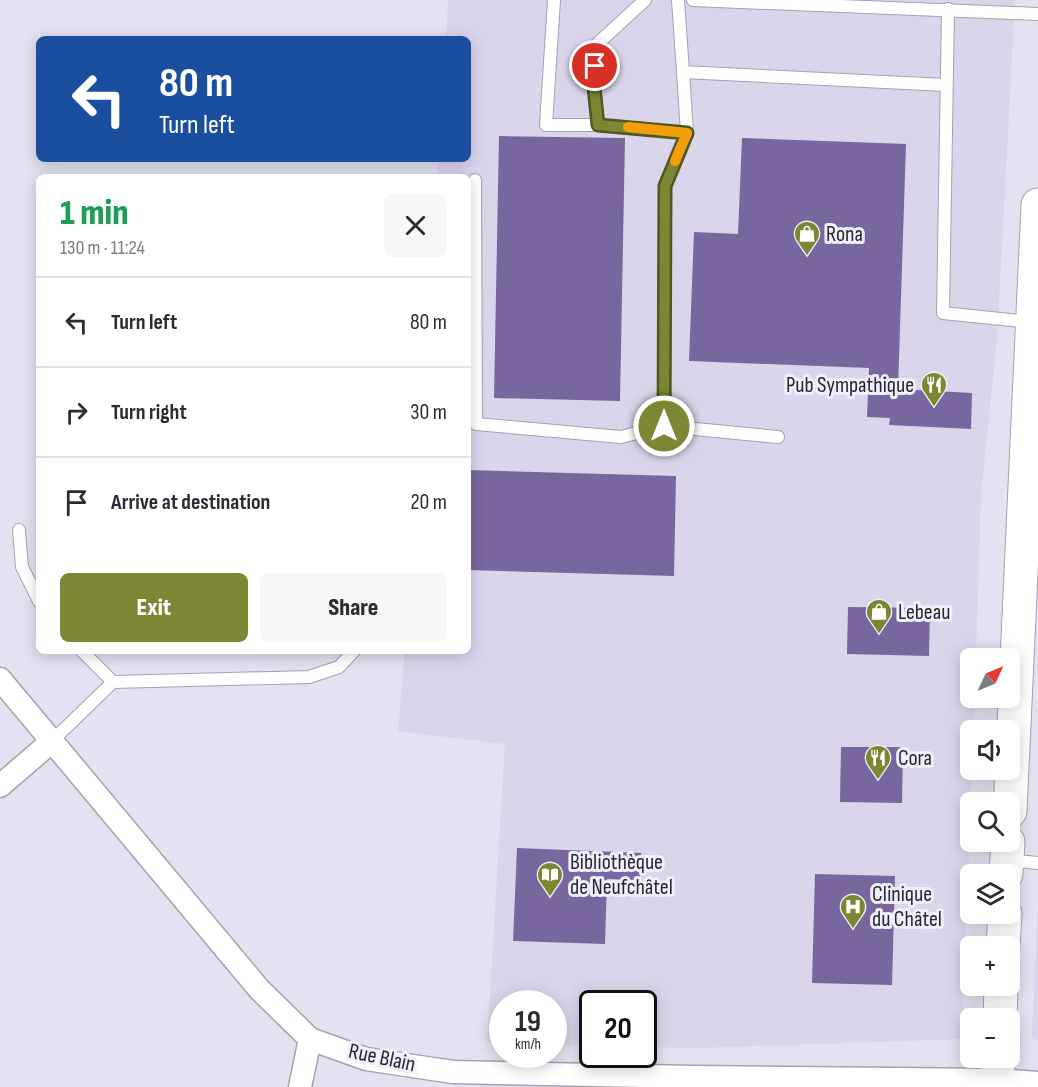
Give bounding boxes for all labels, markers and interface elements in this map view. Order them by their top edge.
pin [569,40,620,91]
icon: arrive [578,49,611,82]
text: 80 m [159,58,233,109]
icon: left [60,60,138,138]
text: Turn left [159,109,235,141]
text: 1 min [60,192,128,235]
button: close [384,194,447,257]
shop icon: Rona [792,219,822,257]
place label: Rona [826,221,863,248]
text: 130 m · 11:24 [60,236,145,260]
icon: left [60,306,93,339]
text: Turn left [111,309,177,336]
text: 80 m [410,309,447,336]
restaurant icon: Pub Sympathique [919,370,949,408]
place label: Pub Sympathique [786,372,914,399]
position arrow [632,394,696,458]
icon: right [60,396,93,429]
text: Turn right [111,399,187,426]
text: 30 m [410,399,447,426]
icon: arrive [60,486,93,519]
text: Arrive at destination [111,489,270,516]
text: 20 m [411,489,447,516]
button: Exit [60,573,248,642]
button: Share [260,573,447,642]
shop icon: Lebeau [864,597,894,635]
place label: Lebeau [898,599,950,626]
north arrow [960,648,1020,708]
map controls [960,648,1020,1068]
button: sound [960,720,1020,780]
restaurant icon: Cora [863,743,893,781]
place label: Cora [898,745,932,772]
button: search [960,792,1020,852]
place label: Bibliothèque de Neufchâtel [570,849,673,901]
library icon: Bibliothèque de Neufchâtel [535,860,565,898]
button: layers [960,864,1020,924]
place label: Clinique du Châtel [872,881,942,933]
hospital icon: Clinique du Châtel [838,892,868,930]
button: + [960,936,1020,996]
speed limit sign: 20 [579,990,657,1068]
text: 19 [515,1004,541,1040]
button: − [960,1008,1020,1068]
text: km/h [515,1035,541,1054]
street label: Rue Blain [346,1038,418,1078]

